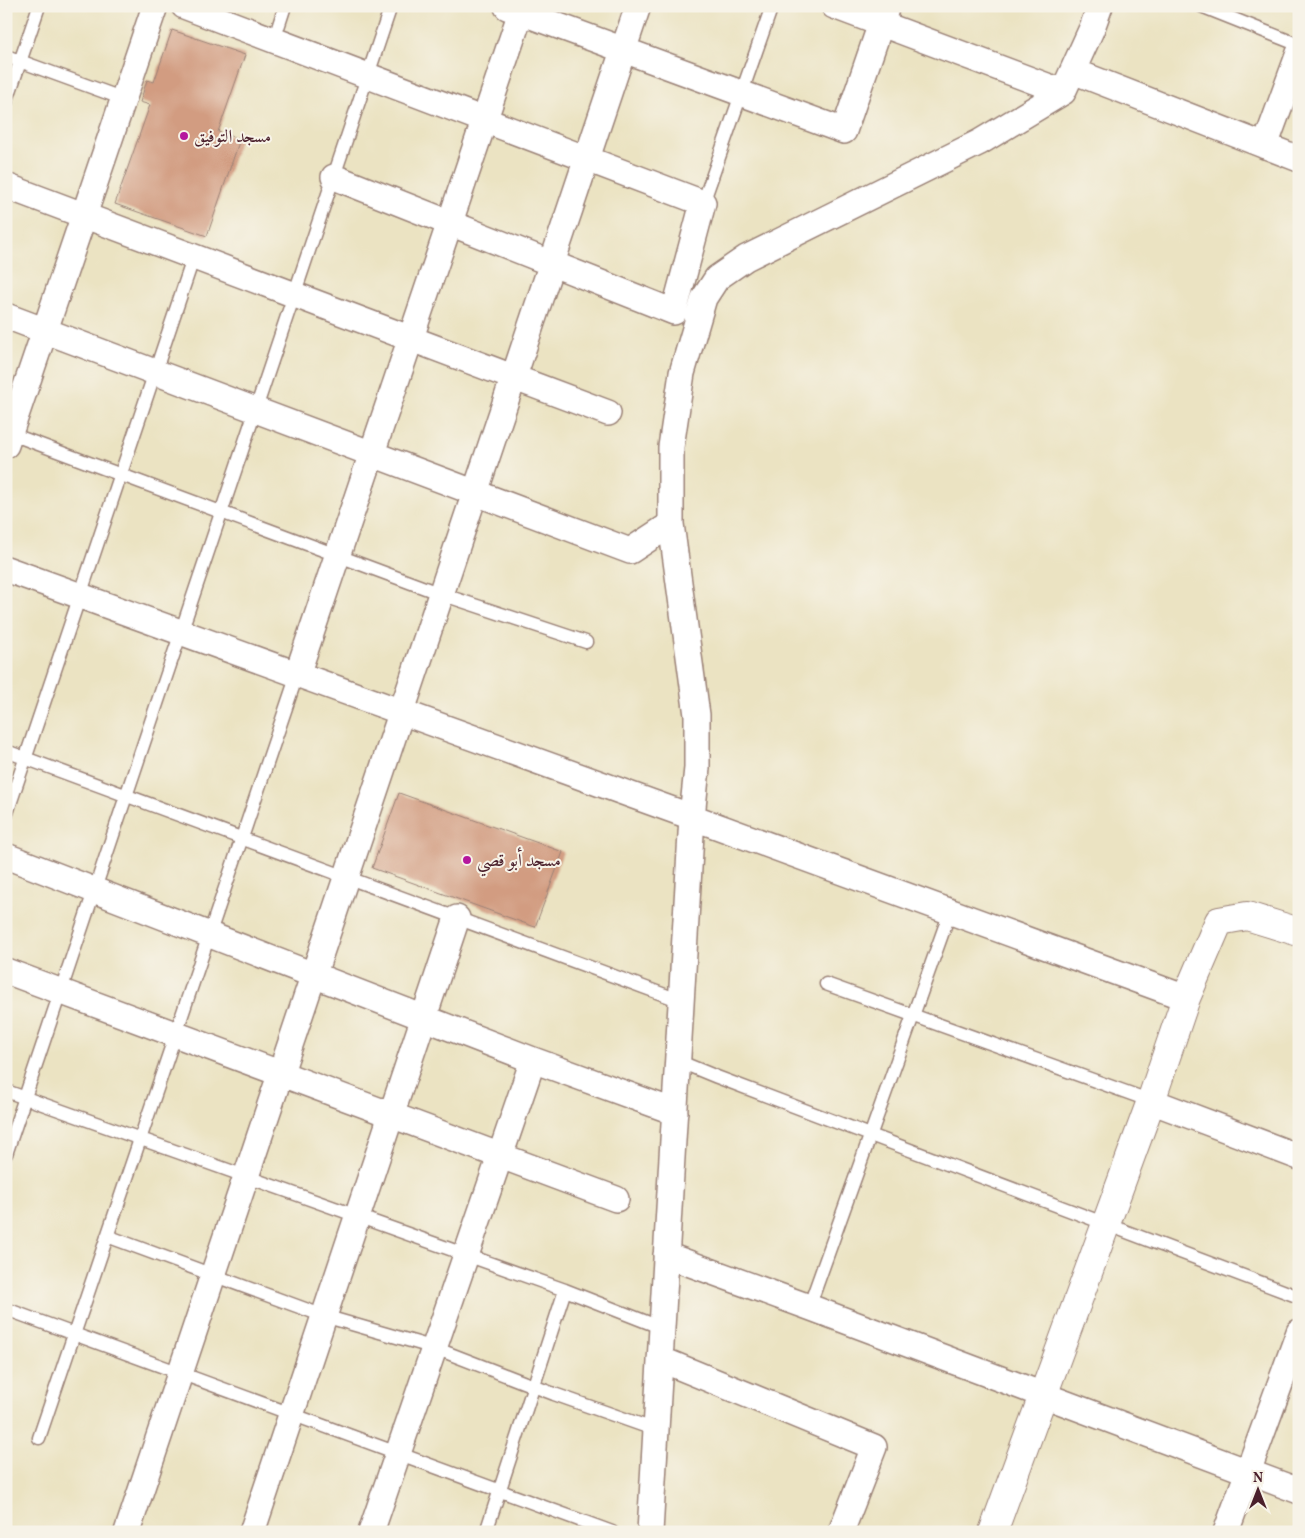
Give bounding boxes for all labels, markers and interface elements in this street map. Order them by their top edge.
place label: مسجد التوفيق [194,125,271,150]
marker: مسجد التوفيق [178,130,190,142]
place label: مسجد أبو قصي [477,847,561,877]
marker: مسجد أبو قصي [461,854,473,866]
north arrow [1232,1466,1282,1516]
text: N [1253,1469,1263,1488]

